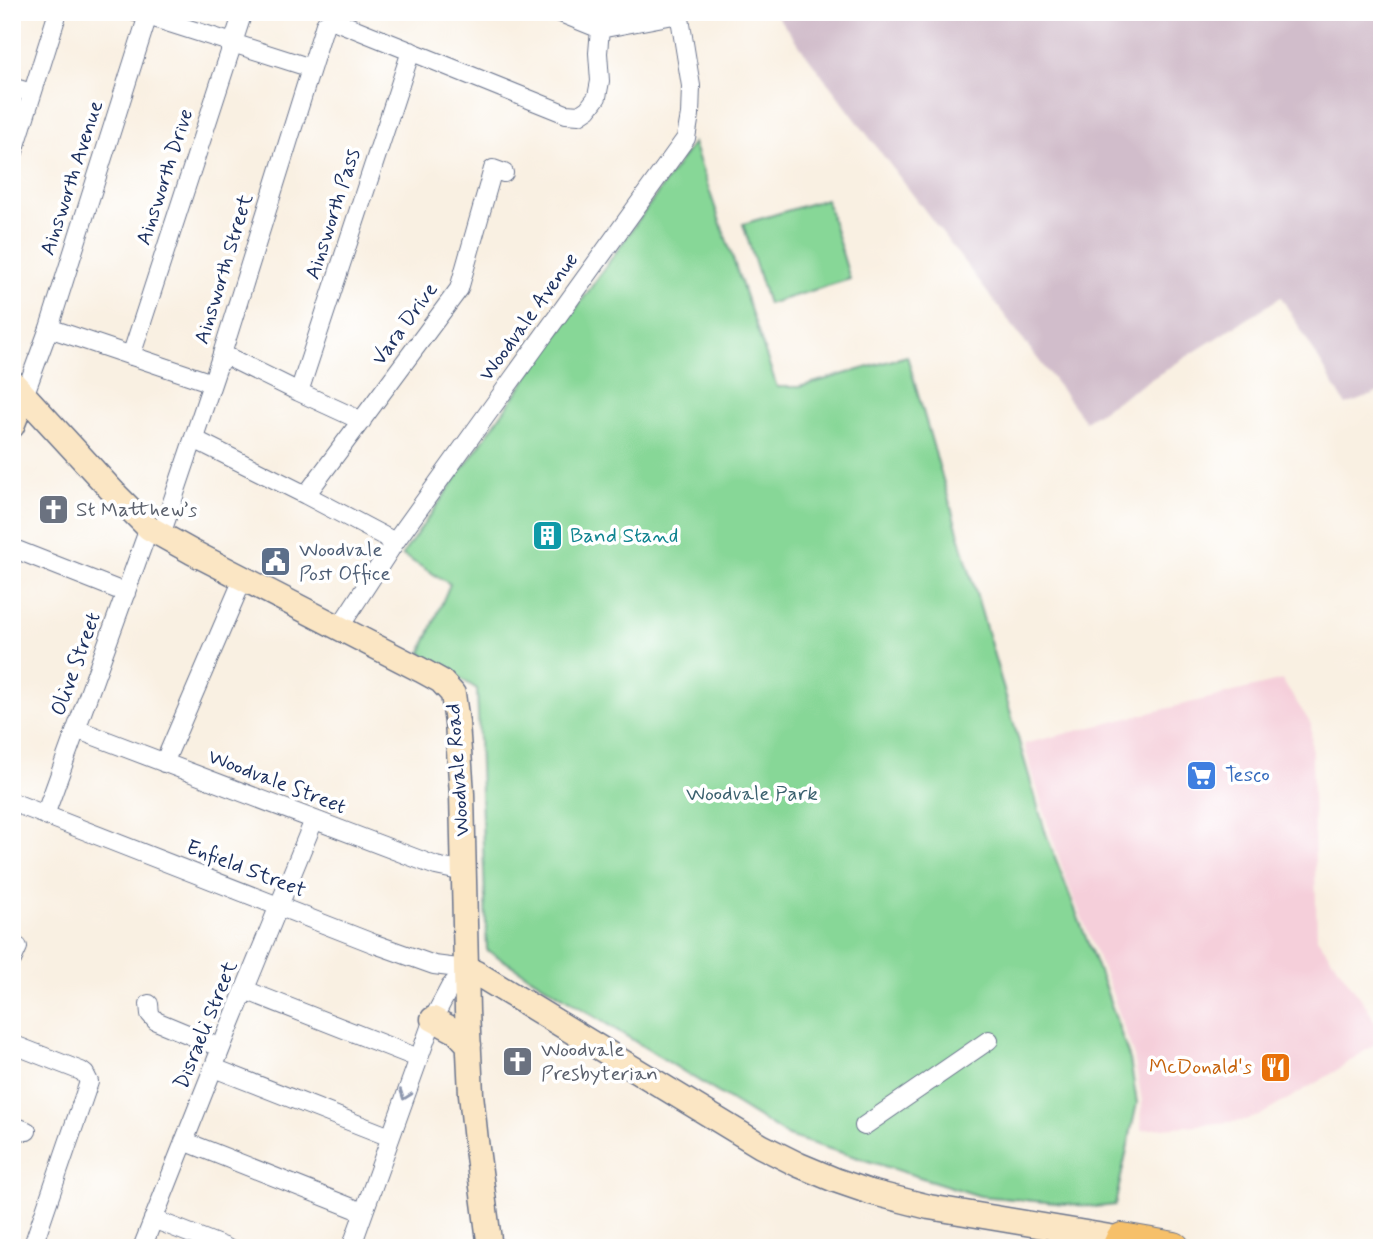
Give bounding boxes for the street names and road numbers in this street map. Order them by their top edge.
street label: Ainsworth Avenue [34,97,110,259]
street label: Ainsworth Drive [130,105,200,249]
street label: Ainsworth Pass [299,145,367,283]
street label: Ainsworth Street [188,190,260,348]
street label: Woodvale Avenue [473,247,585,387]
street label: Vara Drive [365,277,445,371]
street label: Olive Street [44,608,108,720]
street label: Woodvale Road [439,703,477,837]
street label: Woodvale Street [204,743,350,821]
street label: Enfield Street [182,833,310,905]
street label: Disraeli Street [168,956,245,1093]

